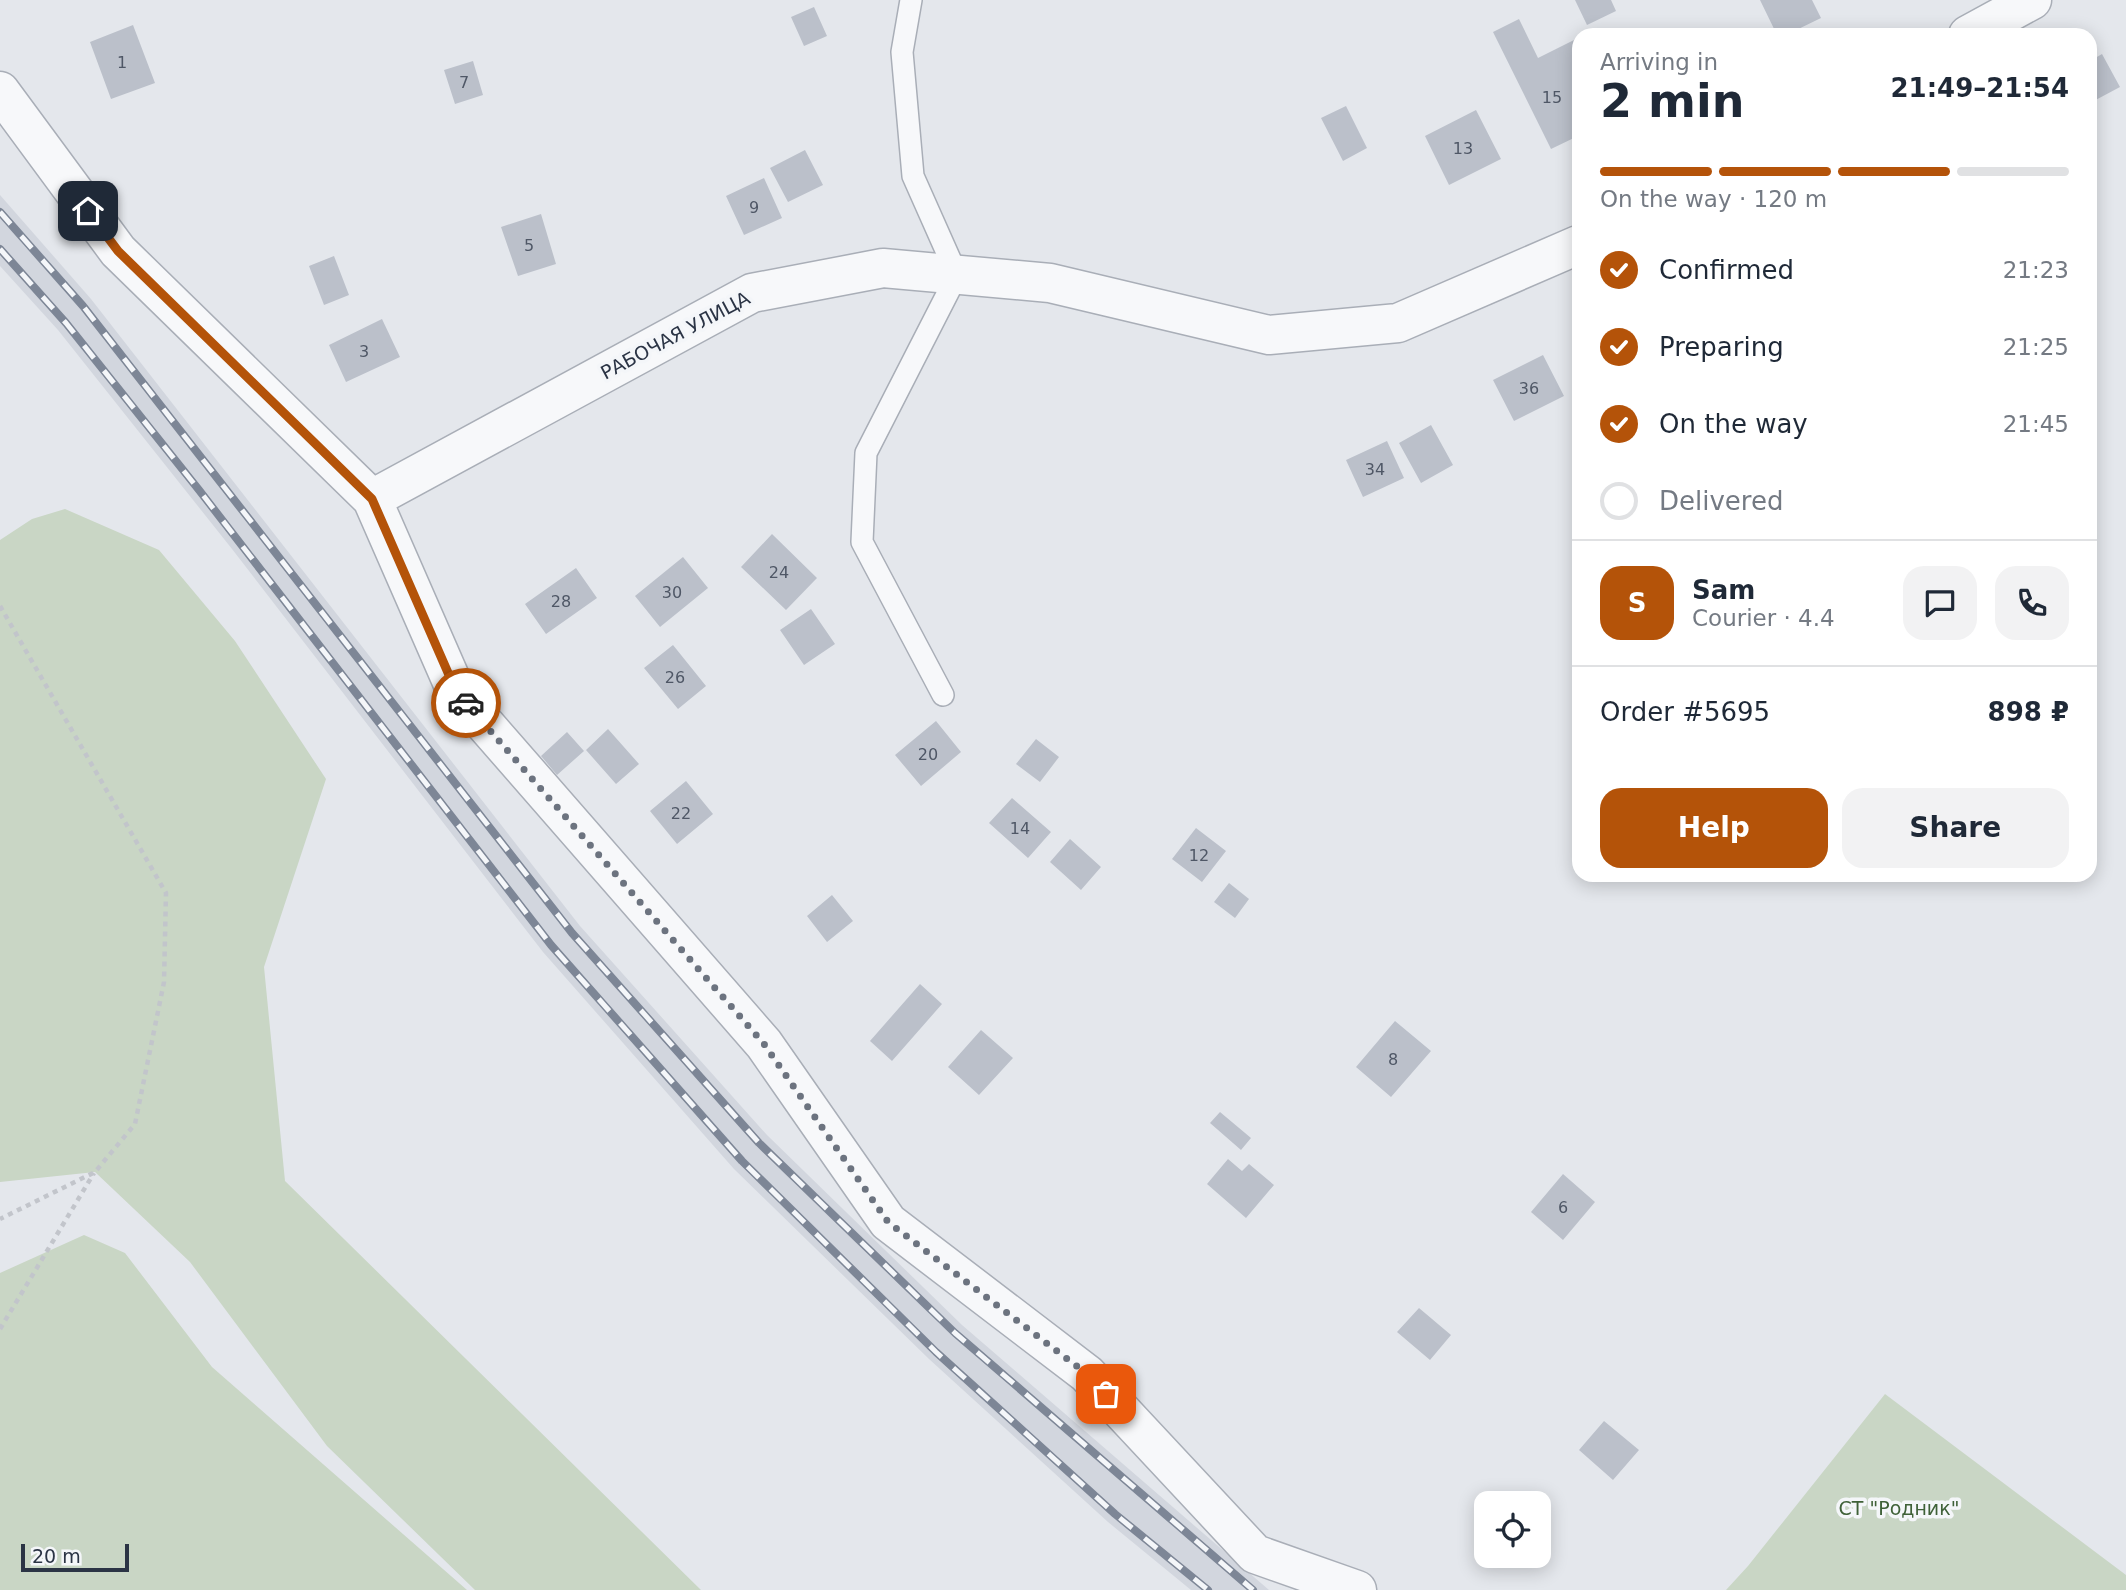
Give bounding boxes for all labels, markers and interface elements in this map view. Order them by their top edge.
text: Arriving in [1600,49,1718,75]
house number: 1 [117,53,127,72]
house number: 7 [459,73,469,92]
text: 21:49–21:54 [1890,73,2069,103]
text: 2 min [1600,74,1744,128]
house number: 15 [1542,88,1562,107]
house number: 13 [1453,139,1473,158]
pin [58,181,118,241]
text: On the way · 120 m [1600,186,1827,212]
icon: home [69,192,107,230]
house number: 9 [749,198,759,217]
house number: 5 [524,236,534,255]
icon: check [1600,251,1638,289]
text: Confirmed [1659,255,1794,285]
text: 21:23 [2003,257,2069,283]
street label: РАБОЧАЯ УЛИЦА [597,286,753,384]
icon: check [1600,328,1638,366]
text: Preparing [1659,332,1784,362]
text: 21:25 [2003,334,2069,360]
house number: 3 [359,342,369,361]
house number: 36 [1519,379,1539,398]
icon: check [1600,405,1638,443]
text: On the way [1659,409,1808,439]
text: 21:45 [2003,411,2069,437]
house number: 34 [1365,460,1385,479]
text: Delivered [1659,486,1783,516]
house number: 24 [769,563,789,582]
button: chat [1903,566,1977,640]
button: phone [1995,566,2069,640]
text: Sam [1692,575,1755,605]
house number: 30 [662,583,682,602]
text: S [1628,588,1646,618]
house number: 28 [551,592,571,611]
text: Courier · 4.4 [1692,605,1835,631]
courier [431,668,501,738]
house number: 26 [665,668,685,687]
icon: car [447,684,485,722]
text: Order #5695 [1600,697,1770,727]
text: 898 ₽ [1988,697,2069,727]
house number: 20 [918,745,938,764]
button: Help [1600,788,1828,868]
button: Share [1842,788,2069,868]
house number: 22 [671,804,691,823]
house number: 14 [1010,819,1030,838]
house number: 12 [1189,846,1209,865]
house number: 8 [1388,1050,1398,1069]
house number: 6 [1558,1198,1568,1217]
pin [1076,1364,1136,1424]
icon: bag [1087,1375,1125,1413]
map controls [1474,1491,1551,1568]
button: locate [1474,1491,1551,1568]
park label: СТ "Родник" [1839,1497,1959,1519]
scale bar [21,1541,130,1573]
text: 20 m [32,1545,81,1567]

